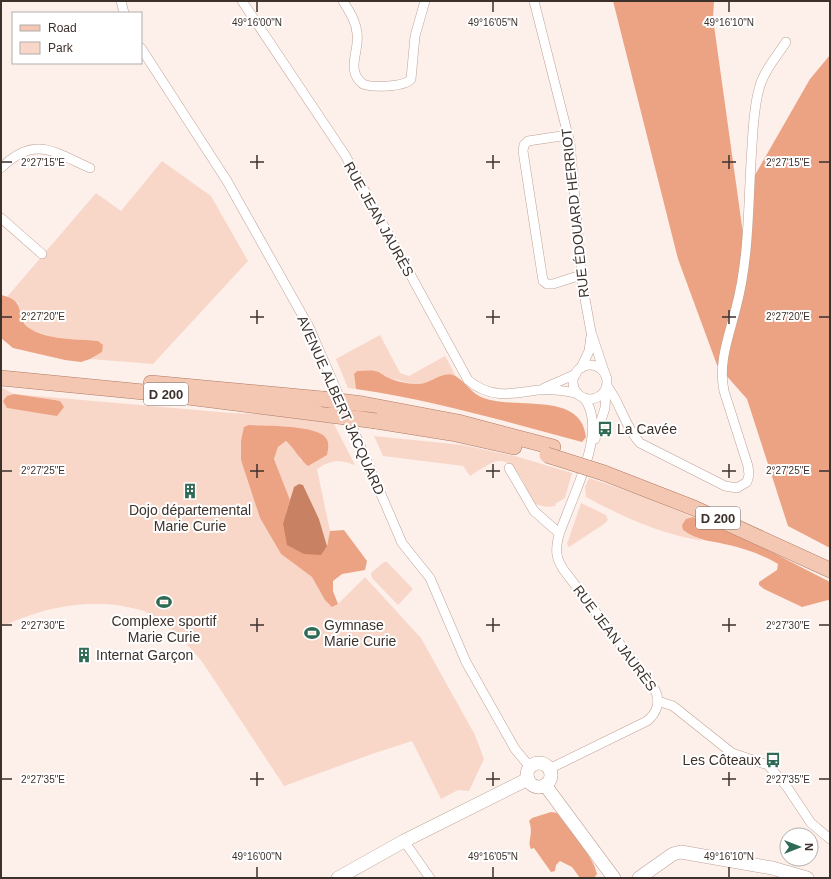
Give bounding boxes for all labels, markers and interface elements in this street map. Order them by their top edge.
legend [12,12,142,64]
text: 49°16'00"N [232,17,282,28]
text: 49°16'05"N [468,17,518,28]
text: 49°16'10"N [704,17,754,28]
text: Road [48,21,77,35]
text: Park [48,41,74,55]
street label: RUE ÉDOUARD HERRIOT [558,127,592,299]
text: 2°27'15"E [21,157,65,168]
text: 2°27'15"E [766,157,810,168]
street label: RUE JEAN JAURÈS [341,159,417,279]
text: 2°27'20"E [21,311,65,322]
text: 2°27'20"E [766,311,810,322]
street label: AVENUE ALBERT JACQUARD [294,313,388,497]
road number: D 200 [144,383,188,405]
bus stop icon: La Cavée [596,420,614,438]
place label: La Cavée [617,421,677,437]
text: 2°27'25"E [21,465,65,476]
text: 2°27'25"E [766,465,810,476]
building icon: Dojo départemental Marie Curie [181,482,199,500]
place label: Dojo départemental Marie Curie [129,502,251,534]
road number: D 200 [696,507,740,529]
street label: RUE JEAN JAURÈS [570,582,660,694]
sports icon: Complexe sportif Marie Curie [155,593,173,611]
place label: Complexe sportif Marie Curie [111,613,217,645]
place label: Gymnase Marie Curie [324,617,397,649]
text: 2°27'30"E [21,620,65,631]
text: 2°27'30"E [766,620,810,631]
sports icon: Gymnase Marie Curie [303,624,321,642]
building icon: Internat Garçon [75,646,93,664]
place label: Internat Garçon [96,647,193,663]
bus stop icon: Les Côteaux [764,751,782,769]
place label: Les Côteaux [682,752,761,768]
text: 2°27'35"E [21,774,65,785]
text: 2°27'35"E [766,774,810,785]
north arrow [779,827,819,867]
text: N [803,843,815,851]
text: 49°16'00"N [232,851,282,862]
text: 49°16'05"N [468,851,518,862]
text: 49°16'10"N [704,851,754,862]

